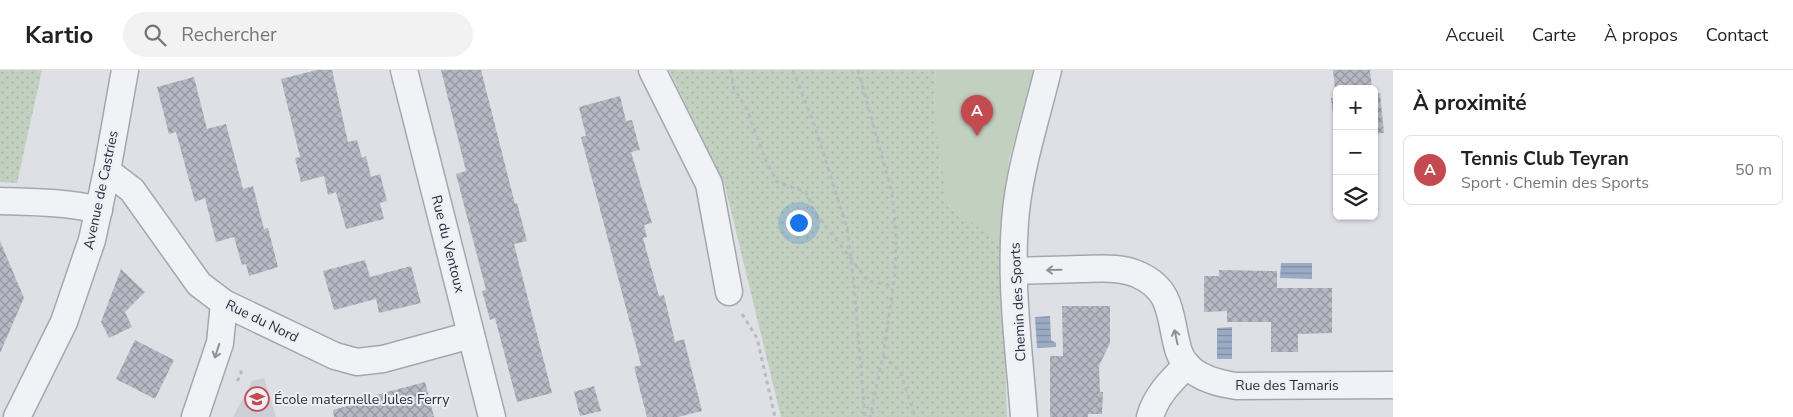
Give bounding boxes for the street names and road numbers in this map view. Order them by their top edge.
street label: Avenue de Castries [79,129,123,251]
street label: Rue du Ventoux [427,193,469,295]
street label: Chemin des Sports [1005,242,1031,362]
street label: Rue du Nord [222,295,302,347]
street label: Rue des Tamaris [1235,376,1339,395]

